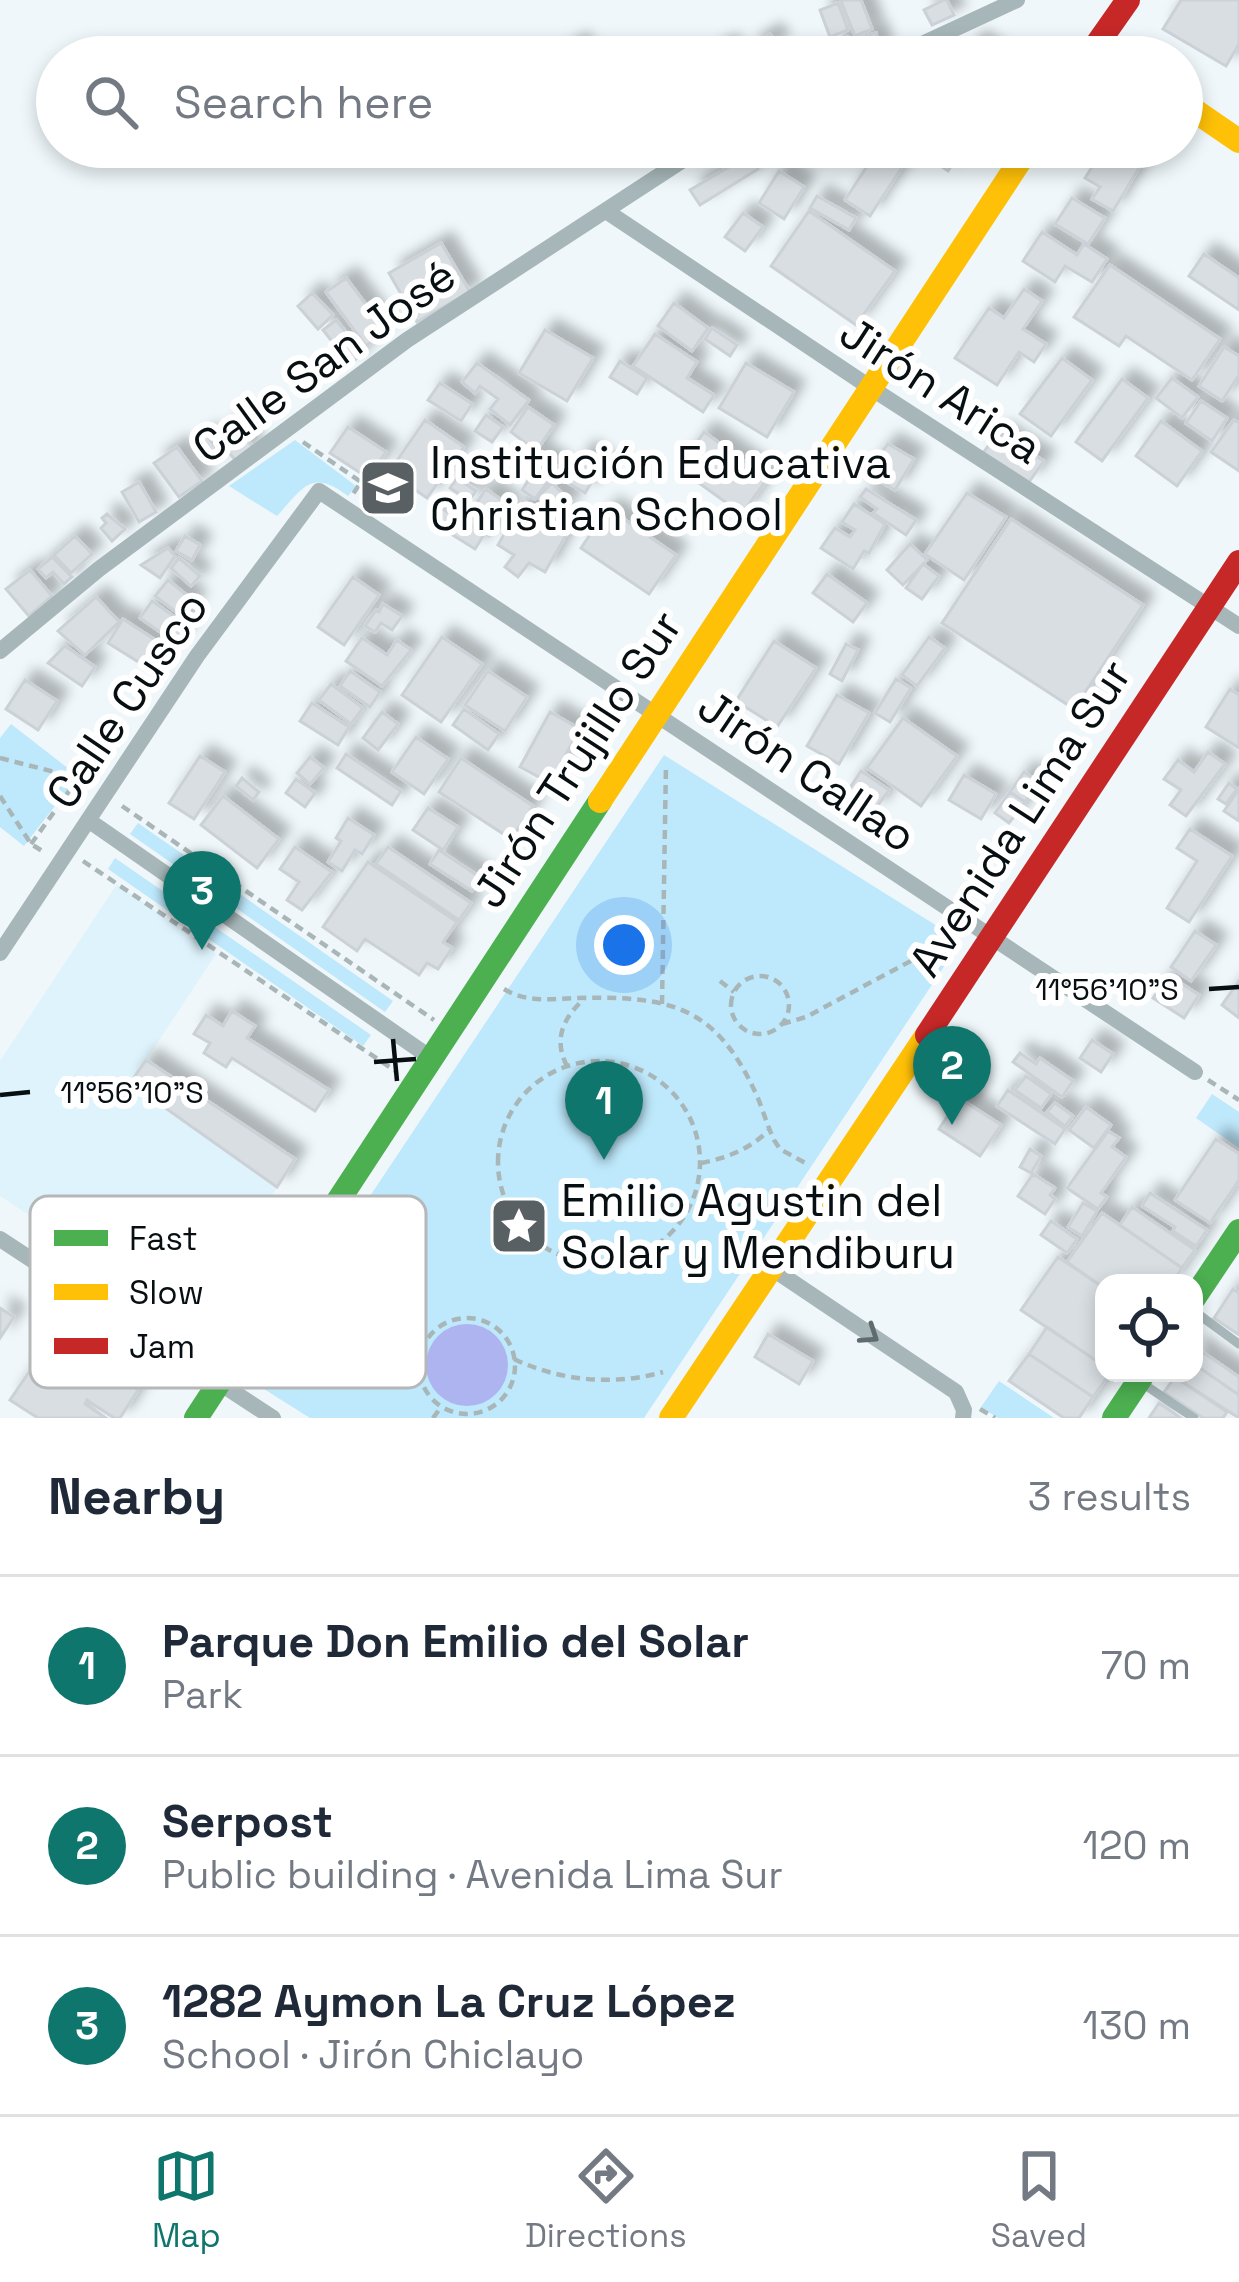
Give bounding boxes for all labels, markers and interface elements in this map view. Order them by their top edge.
search box [36,36,1203,168]
icon: search [78,69,144,135]
text: Search here [174,74,433,131]
street label: Calle San José [181,246,467,476]
street label: Jirón Arica [829,304,1053,476]
place label: Institución Educativa Christian School [430,434,891,543]
school or university icon: Institución Educativa Christian School [357,457,419,519]
street label: Calle Cusco [34,580,220,820]
street label: Jirón Trujillo Sur [460,600,694,918]
street label: Avenida Lima Sur [896,649,1144,987]
street label: Jirón Callao [687,677,927,865]
pin: 3 [163,851,241,950]
your location [594,915,654,975]
text: 11°56'10"S [1035,970,1179,1009]
pin: 2 [913,1026,991,1125]
pin: 1 [565,1061,643,1160]
text: 11°56'10"S [60,1073,204,1112]
place label: Emilio Agustin del Solar y Mendiburu [561,1172,955,1281]
place icon: Emilio Agustin del Solar y Mendiburu [488,1195,550,1257]
legend [30,1196,426,1388]
text: Fast [129,1218,198,1260]
text: Slow [129,1272,204,1314]
map controls [1095,1274,1203,1382]
button: locate [1095,1274,1203,1382]
one-way arrow [857,1320,879,1342]
text: Jam [129,1326,195,1368]
text: Nearby [48,1464,225,1529]
text: 3 results [1028,1472,1191,1521]
text: Parque Don Emilio del Solar [162,1613,749,1670]
text: 1 [78,1641,96,1690]
text: 70 m [1101,1641,1191,1690]
text: Park [162,1670,243,1719]
text: Serpost [162,1793,333,1850]
text: 2 [75,1821,99,1870]
text: 120 m [1083,1821,1191,1870]
text: Public building · Avenida Lima Sur [162,1850,783,1899]
text: 1282 Aymon La Cruz López [162,1973,736,2030]
text: 3 [75,2001,99,2050]
text: 130 m [1083,2001,1191,2050]
text: School · Jirón Chiclayo [162,2030,584,2079]
tab: Map [152,2143,221,2257]
tab: Directions [525,2143,687,2257]
tab: Saved [991,2143,1087,2257]

